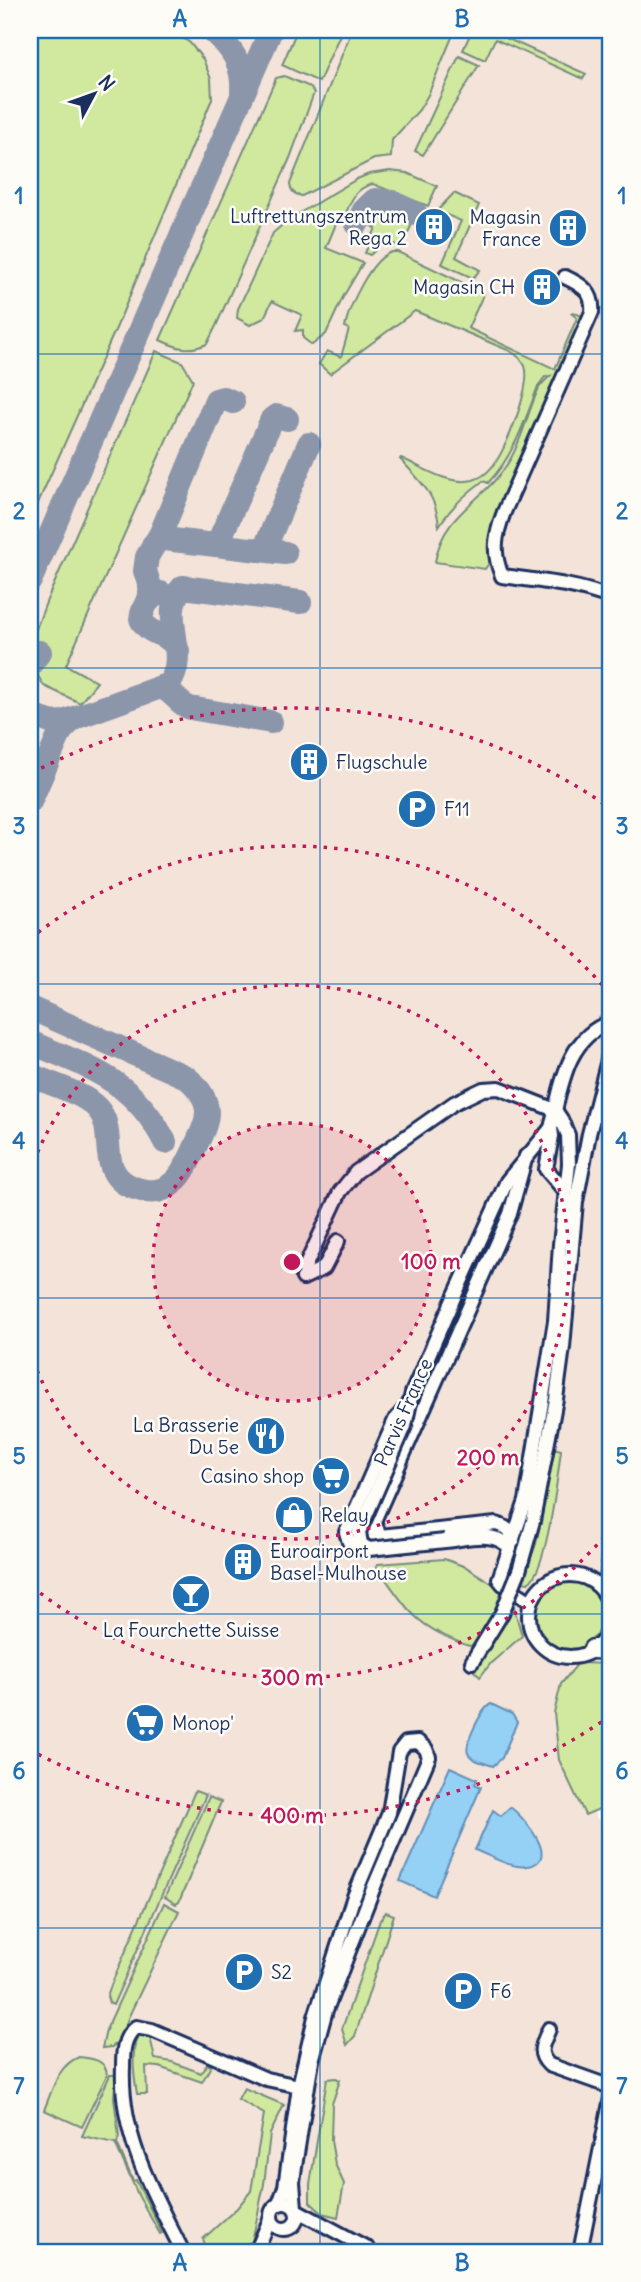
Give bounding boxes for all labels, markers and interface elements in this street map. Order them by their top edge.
text: A [173,4,188,33]
text: B [454,4,470,33]
north arrow [60,60,130,130]
text: N [93,70,120,96]
text: 1 [14,181,24,210]
text: 1 [617,181,627,210]
place label: Luftrettungszentrum Rega 2 [230,204,407,250]
place label: Magasin France [470,205,541,251]
building icon: Luftrettungszentrum Rega 2 [413,206,455,248]
building icon: Magasin France [547,207,589,249]
building icon: Magasin CH [521,266,563,308]
place label: Magasin CH [413,275,515,299]
text: 2 [13,496,26,525]
text: 2 [616,496,629,525]
building icon: Flugschule [288,741,330,783]
place label: Flugschule [336,750,427,774]
parking icon: F11 [396,788,438,830]
place label: F11 [444,797,470,821]
text: 3 [12,811,26,840]
text: 3 [615,811,629,840]
text: 4 [12,1126,26,1155]
text: 4 [615,1126,629,1155]
text: 100 m [401,1248,461,1275]
centre of rings [280,1250,304,1274]
street label: Parvis France [369,1355,437,1469]
place label: La Brasserie Du 5e [133,1413,239,1459]
restaurant icon: La Brasserie Du 5e [245,1415,287,1457]
text: 5 [12,1441,26,1470]
text: 5 [615,1441,629,1470]
text: 200 m [457,1444,520,1471]
supermarket icon: Casino shop [310,1455,352,1497]
place label: Casino shop [201,1464,304,1488]
shop icon: Relay [273,1494,315,1536]
place label: Relay [321,1503,369,1527]
place label: Euroairport Basel-Mulhouse [270,1539,407,1585]
building icon: Euroairport Basel-Mulhouse [222,1541,264,1583]
bar icon: La Fourchette Suisse [170,1573,212,1615]
place label: La Fourchette Suisse [103,1618,279,1642]
text: 300 m [261,1664,324,1691]
supermarket icon: Monop' [124,1702,166,1744]
place label: Monop' [172,1711,234,1735]
text: 6 [12,1756,26,1785]
text: 6 [615,1756,629,1785]
text: 400 m [260,1802,324,1829]
parking icon: S2 [223,1951,265,1993]
place label: S2 [271,1960,292,1984]
parking icon: F6 [442,1970,484,2012]
place label: F6 [490,1979,512,2003]
text: 7 [13,2071,25,2100]
text: 7 [616,2071,628,2100]
text: A [173,2248,188,2277]
text: B [454,2248,470,2277]

